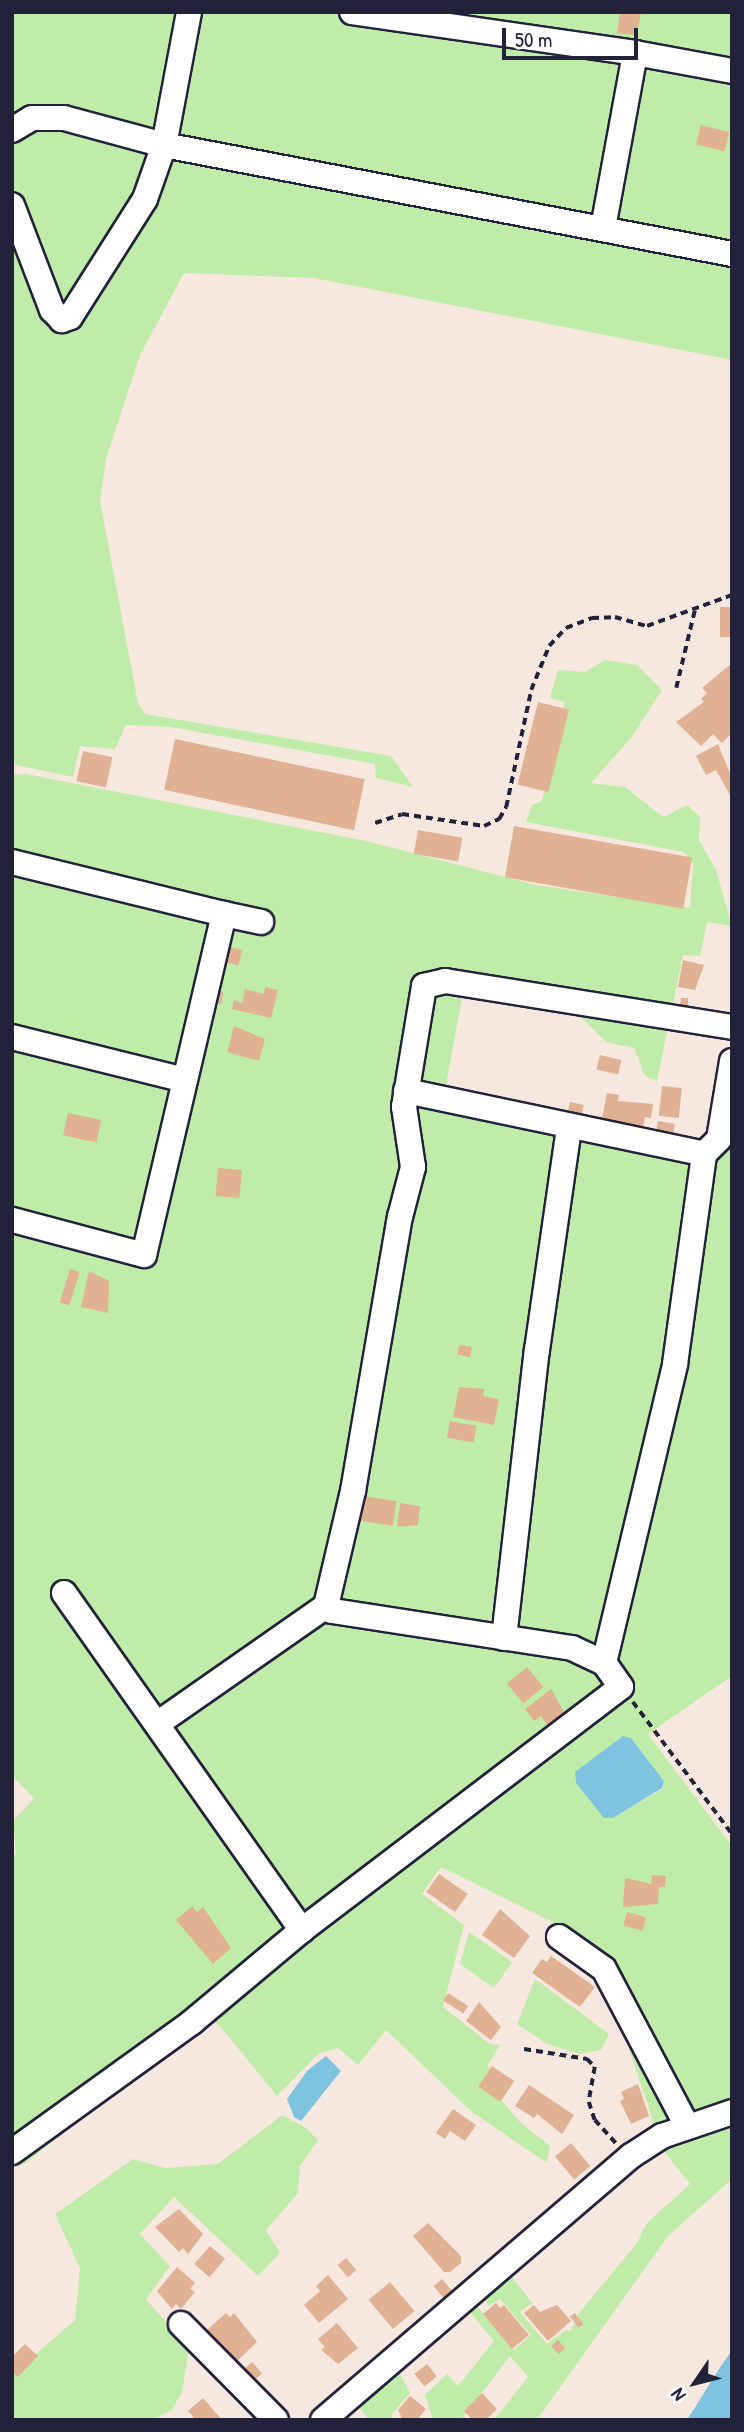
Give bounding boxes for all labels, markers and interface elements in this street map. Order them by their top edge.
scale bar [506,14,642,58]
text: 50 m [515,25,552,54]
north arrow [660,2348,730,2418]
text: N [664,2383,691,2407]

